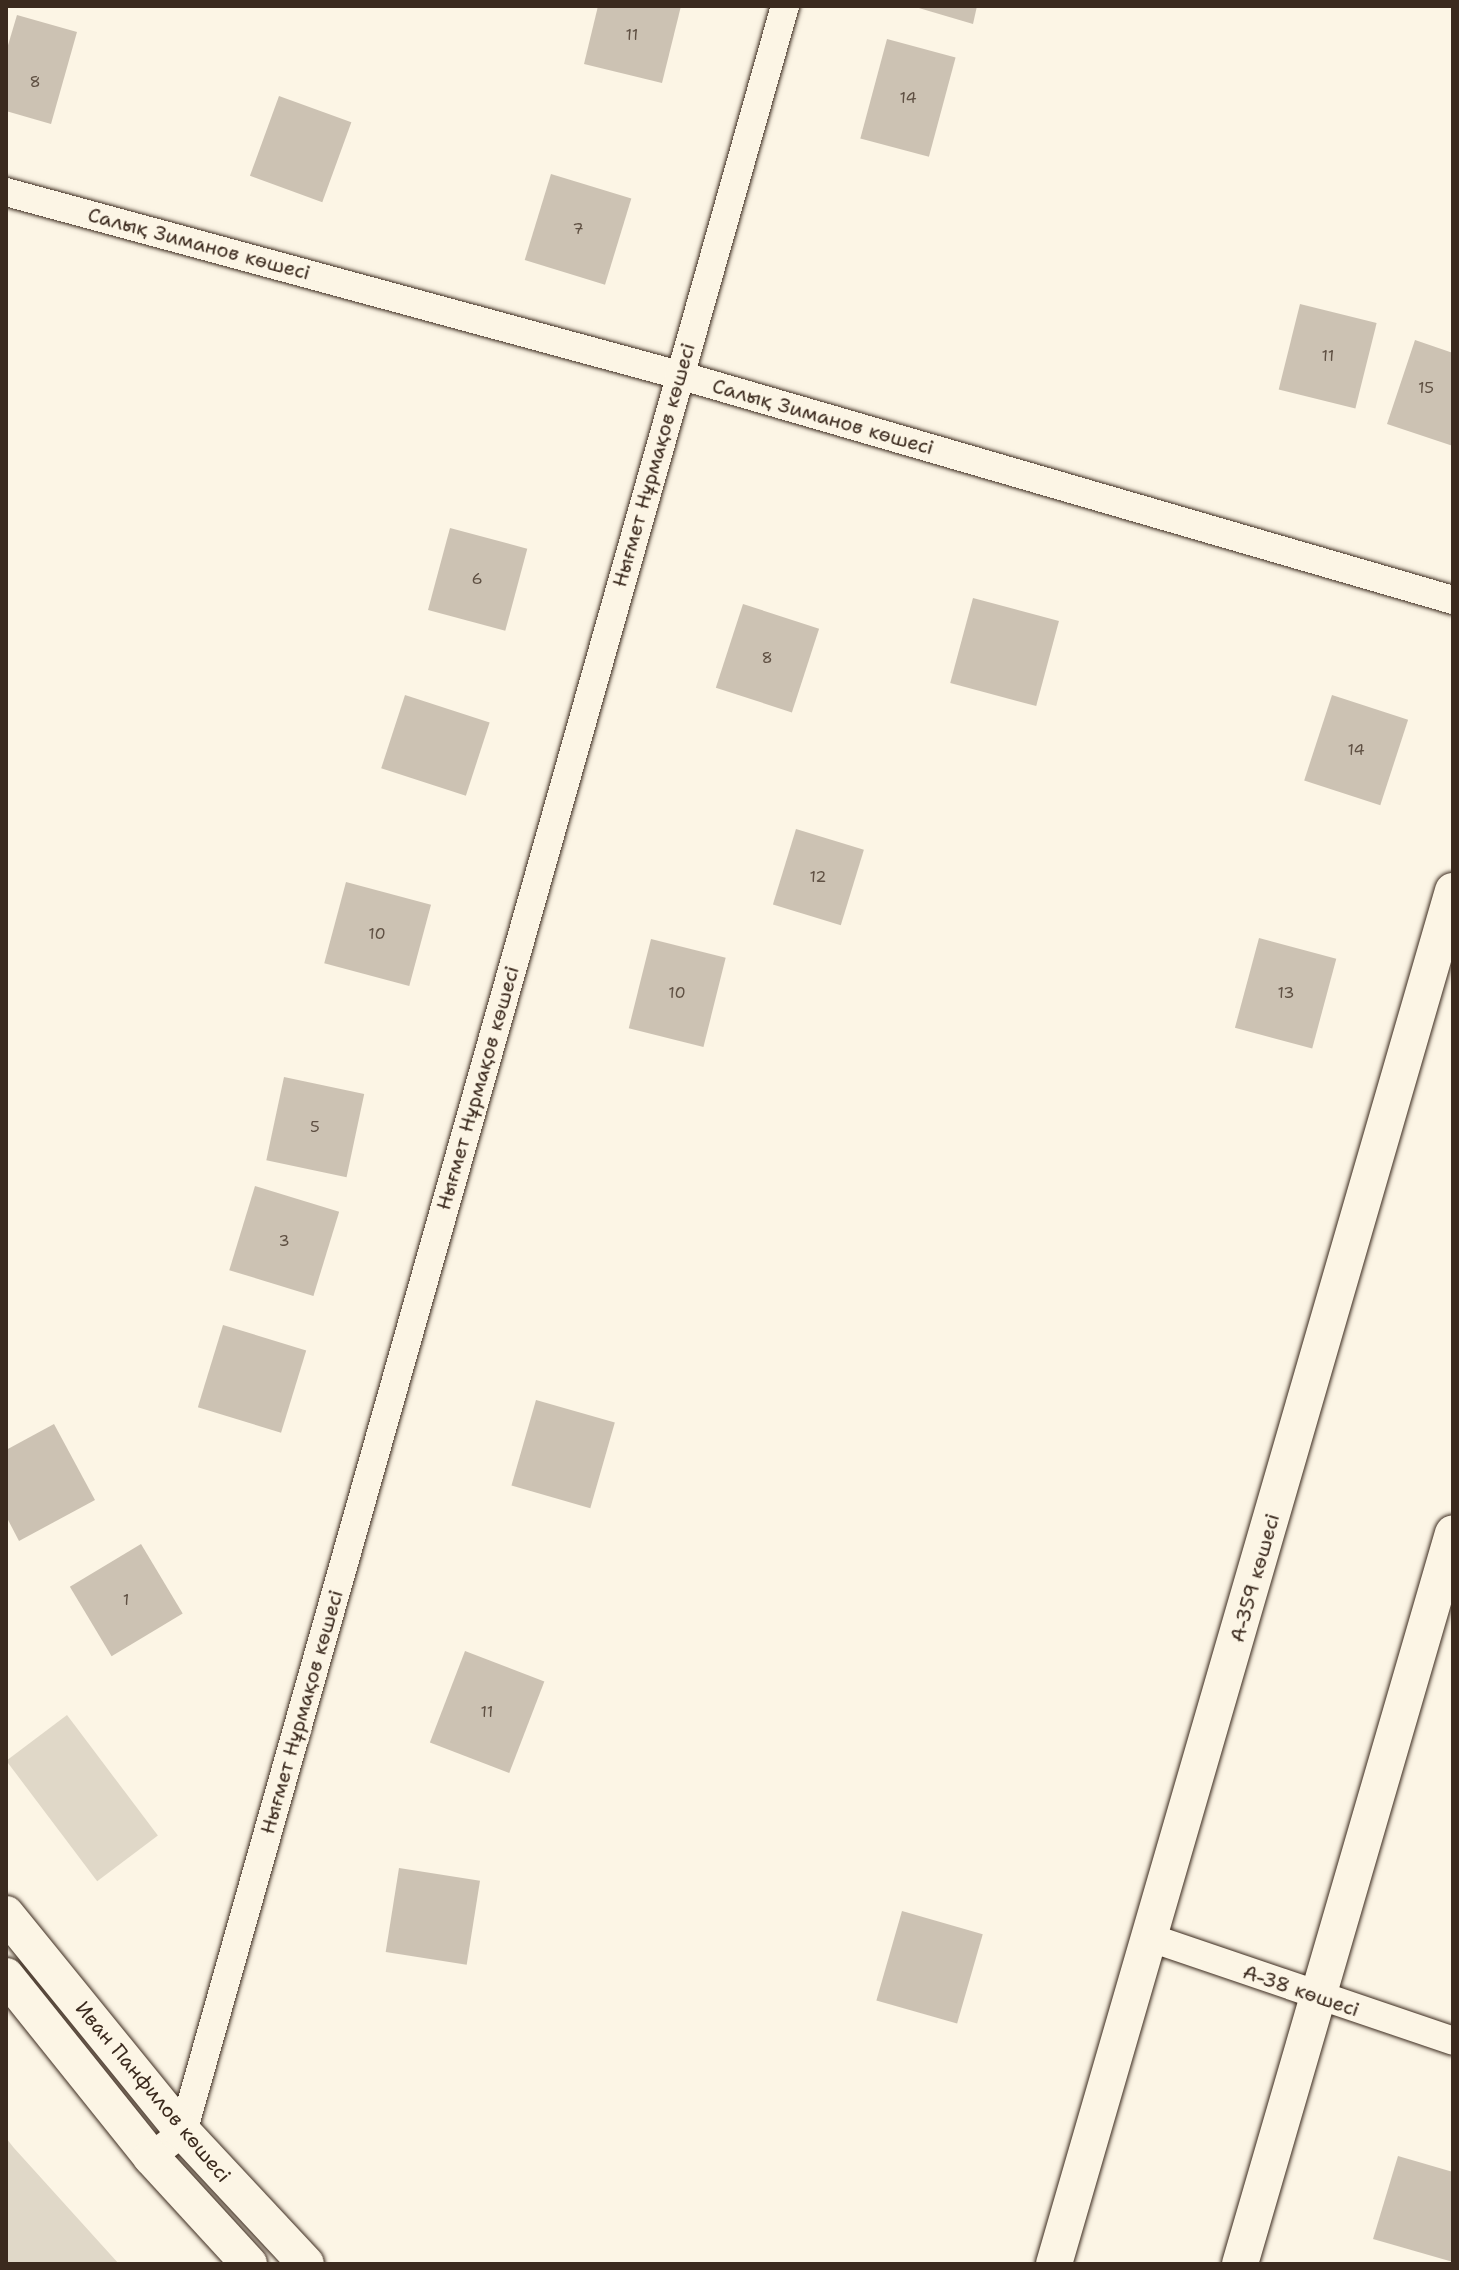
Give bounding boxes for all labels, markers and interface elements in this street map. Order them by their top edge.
house number: 11 [626,25,638,45]
house number: 8 [29,72,41,92]
house number: 14 [899,88,917,108]
street label: Салық Зиманов көшесі [85,203,313,285]
house number: 7 [572,219,584,239]
street label: Нығмет Нұрмақов көшесі [608,340,700,590]
house number: 11 [1322,346,1334,366]
street label: Салық Зиманов көшесі [709,374,937,460]
house number: 15 [1418,378,1434,398]
house number: 6 [471,569,483,589]
house number: 8 [761,648,773,668]
house number: 14 [1347,740,1365,760]
house number: 12 [809,867,827,887]
house number: 10 [368,924,386,944]
street label: Нығмет Нұрмақов көшесі [432,963,524,1213]
house number: 10 [668,983,686,1003]
house number: 13 [1277,983,1295,1003]
house number: 5 [310,1117,320,1137]
house number: 3 [278,1231,290,1251]
street label: А-359 көшесі [1225,1511,1285,1645]
street label: Нығмет Нұрмақов көшесі [256,1587,348,1837]
house number: 1 [123,1590,129,1610]
house number: 11 [481,1702,493,1722]
street label: А-38 көшесі [1240,1960,1362,2022]
street label: Иван Панфилов көшесі [70,1997,236,2187]

